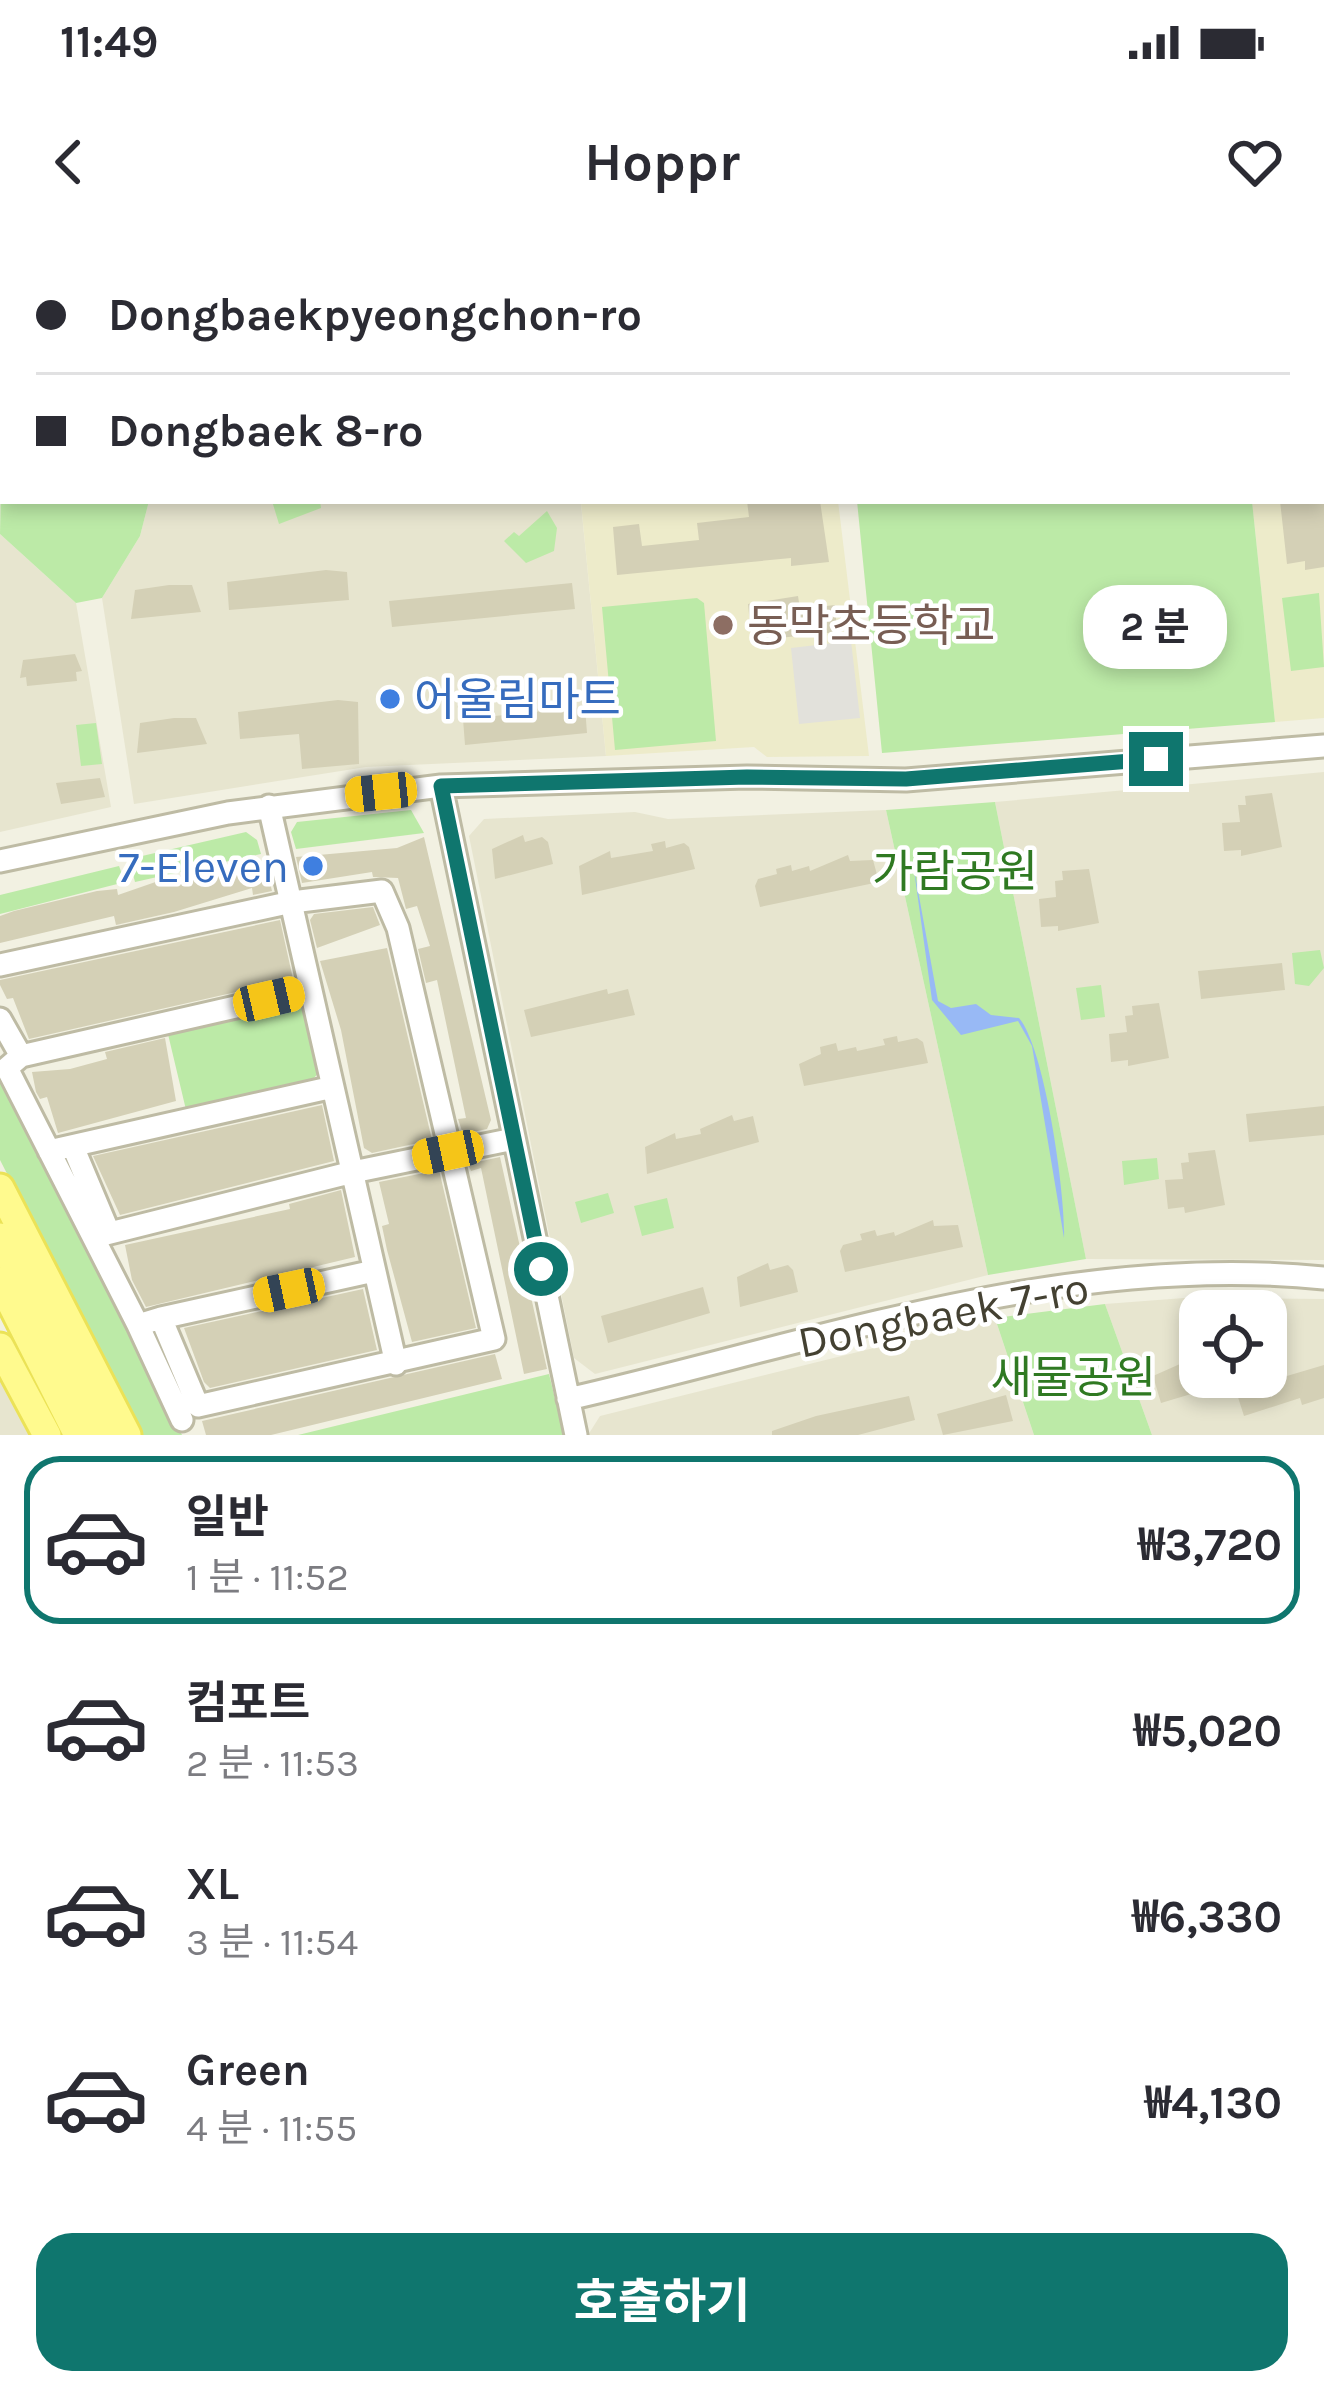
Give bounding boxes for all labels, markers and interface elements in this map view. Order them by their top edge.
text: 11:49 [60,16,158,68]
icon: back [36,129,102,195]
icon: heart [1222,129,1288,195]
text: Hoppr [584,130,740,194]
text: Dongbaekpyeongchon-ro [108,289,642,341]
text: Dongbaek 8-ro [108,405,423,457]
callout: 2 분 [1084,585,1228,669]
place label: 동막초등학교 [747,600,995,652]
text: 2 분 [1120,604,1190,650]
marker: 동막초등학교 [710,612,736,638]
place label: 어울림마트 [414,674,621,726]
marker: 어울림마트 [377,686,403,712]
route end [1129,732,1183,786]
car [343,770,419,814]
place label: 7-Eleven [118,841,289,893]
park label: 가람공원 [872,846,1038,898]
marker: 7-Eleven [300,853,326,879]
car [230,973,308,1025]
car [409,1127,487,1177]
route start [514,1242,568,1296]
street label: Dongbaek 7-ro [793,1261,1093,1370]
car [250,1265,328,1315]
map controls [1179,1290,1287,1398]
button: locate [1179,1290,1287,1398]
park label: 새물공원 [990,1352,1156,1404]
icon: car [42,1486,150,1594]
text: 일반 [186,1491,269,1543]
text: ₩3,720 [1138,1519,1282,1571]
text: 1 분 · 11:52 [186,1554,349,1600]
icon: car [42,1672,150,1780]
text: 컴포트 [186,1677,310,1729]
text: ₩5,020 [1134,1705,1282,1757]
text: 2 분 · 11:53 [186,1740,359,1786]
icon: car [42,1858,150,1966]
text: XL [186,1858,239,1910]
text: ₩6,330 [1132,1891,1282,1943]
text: 3 분 · 11:54 [186,1919,358,1965]
icon: car [42,2044,150,2152]
text: Green [186,2044,310,2096]
text: ₩4,130 [1145,2077,1282,2129]
text: 4 분 · 11:55 [186,2105,357,2151]
button: 호출하기 [36,2233,1288,2371]

